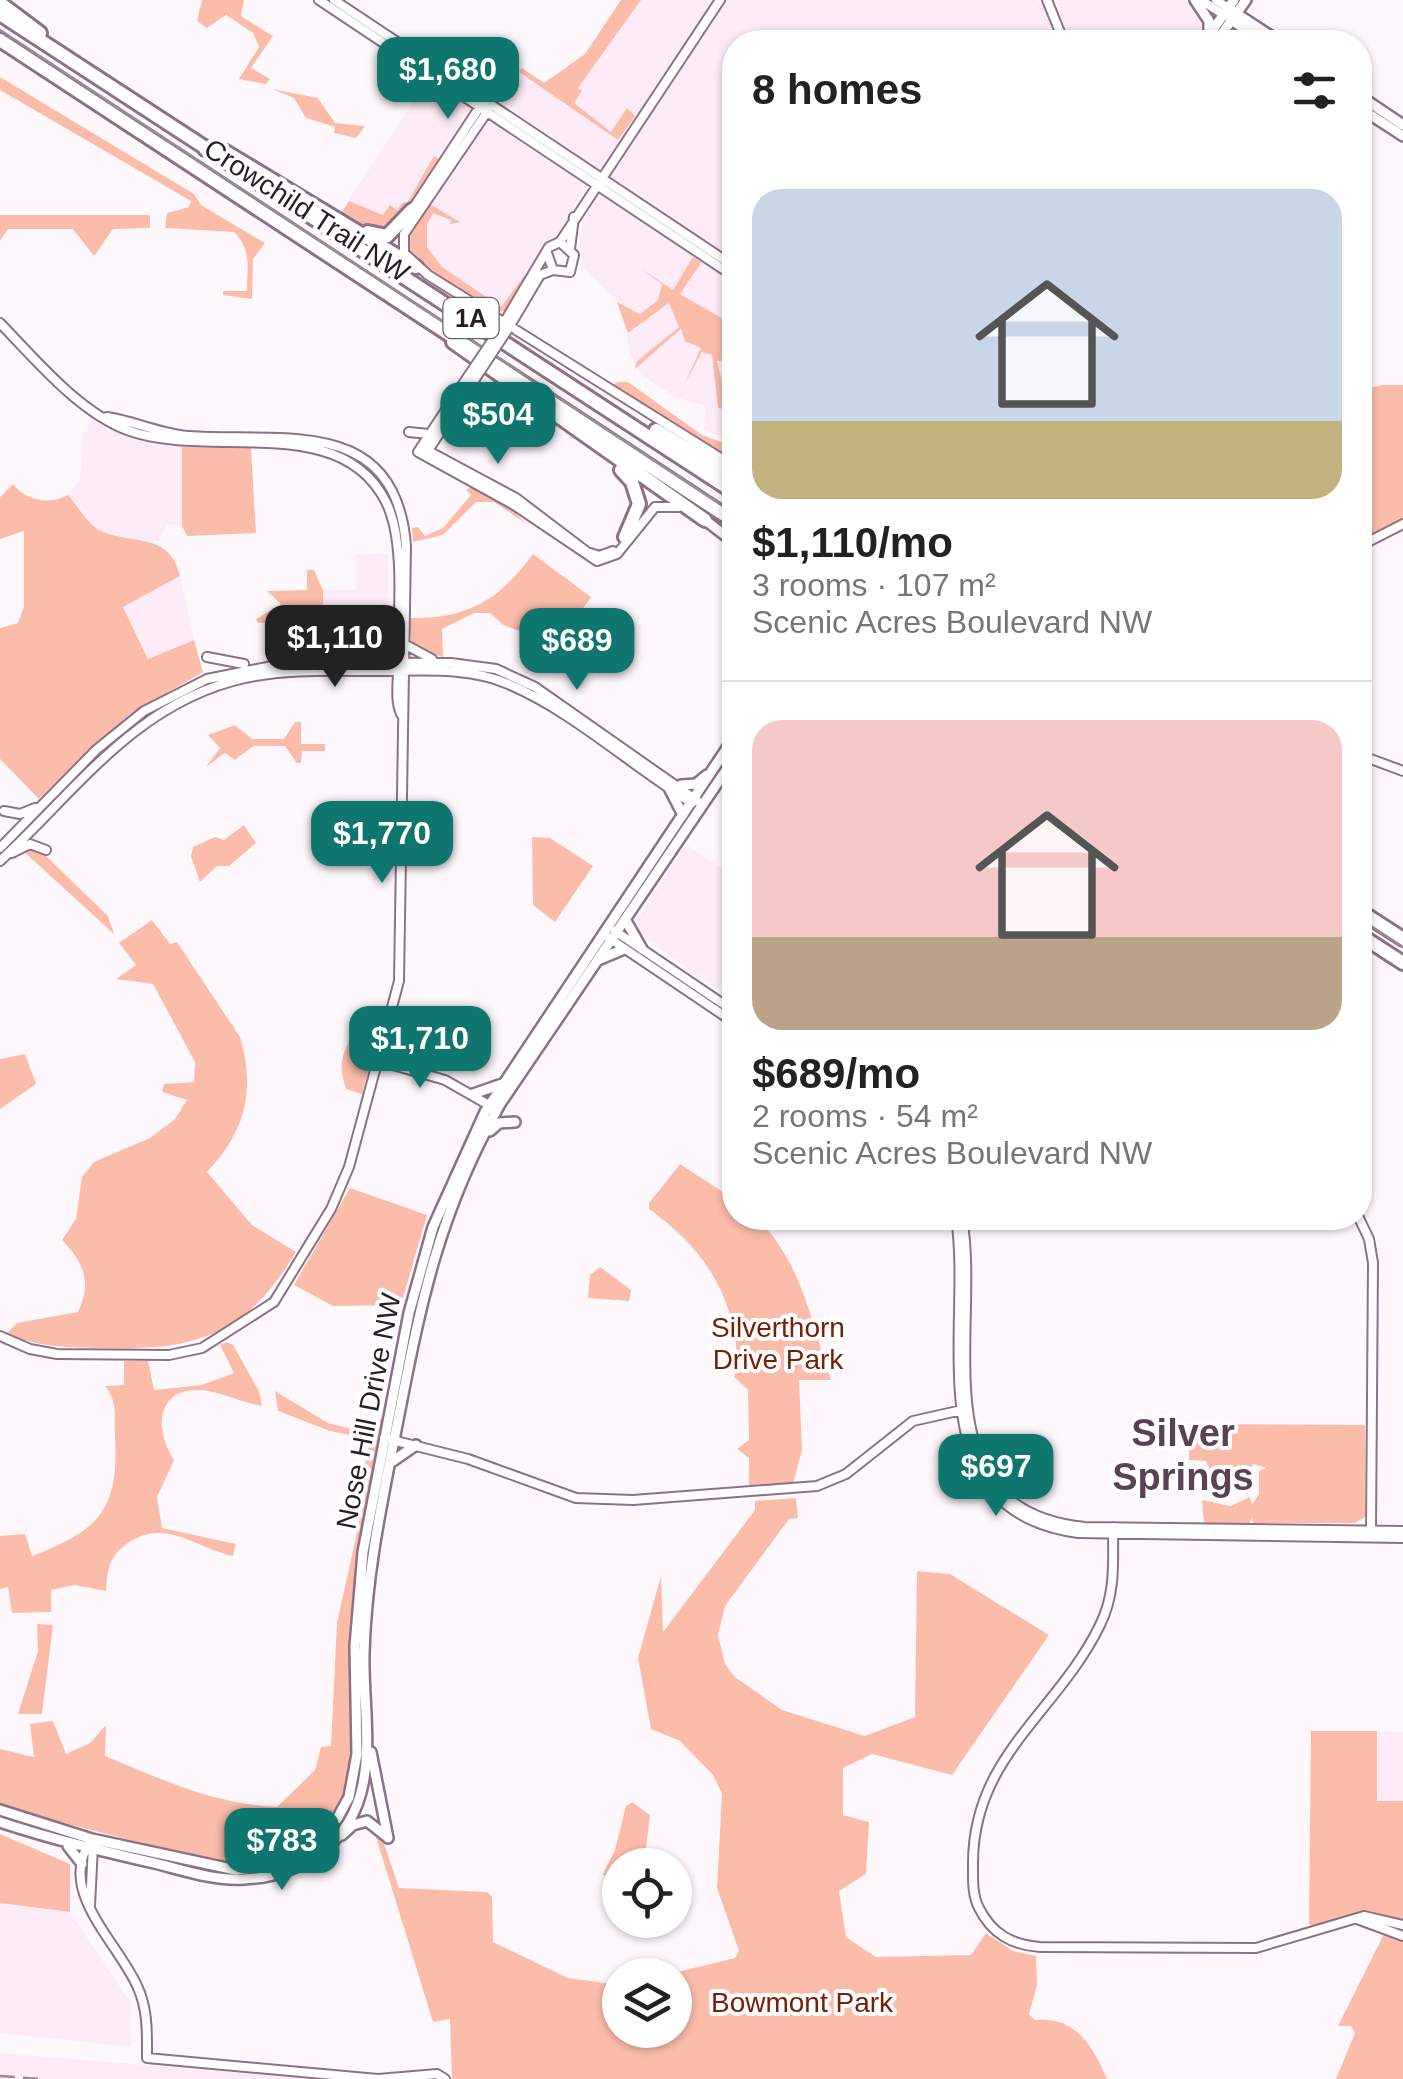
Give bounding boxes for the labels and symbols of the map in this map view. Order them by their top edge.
pin: $1,680 [367,37,529,122]
street label: Crowchild Trail NW [198,133,415,289]
road number: 1A [444,298,498,338]
pin: $504 [439,382,557,467]
pin: $1,110 [254,605,416,690]
pin: $689 [518,608,636,693]
pin: $1,770 [301,801,463,886]
pin: $1,710 [339,1006,501,1091]
street label: Nose Hill Drive NW [330,1290,407,1532]
park label: Silverthorn Drive Park [711,1312,845,1375]
district label: Silver Springs [1112,1412,1254,1498]
pin: $697 [937,1434,1055,1519]
pin: $783 [223,1808,341,1893]
park label: Bowmont Park [711,1987,894,2018]

